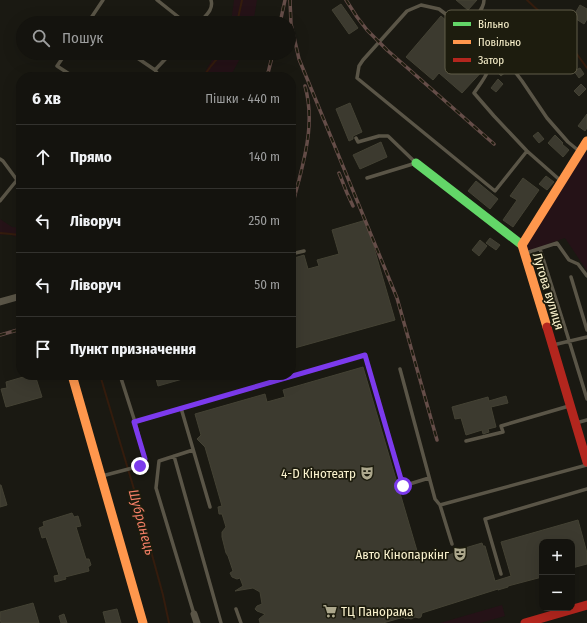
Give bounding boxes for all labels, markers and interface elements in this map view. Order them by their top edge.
legend [445,10,577,74]
search box [16,16,296,60]
text: Вільно [478,18,509,31]
icon: search [30,27,52,49]
text: Пошук [62,29,103,47]
text: Повільно [478,36,521,49]
text: Затор [478,54,504,67]
text: 6 хв [32,88,61,109]
text: Пішки · 440 m [205,91,280,106]
icon: ahead [32,146,54,168]
text: Прямо [70,148,112,166]
text: 140 m [249,149,280,164]
icon: left [32,210,54,232]
text: Ліворуч [70,212,121,230]
text: 250 m [248,213,280,228]
street label: Лугова вулиця [530,251,567,332]
icon: left [32,274,54,296]
text: Ліворуч [70,276,121,294]
text: 50 m [254,277,280,292]
icon: arrive [32,338,54,360]
text: Пункт призначення [70,340,196,358]
route end [131,457,149,475]
theatre icon: 4-D Кінотеатр [359,465,375,481]
place label: 4-D Кінотеатр [281,466,356,481]
route start [394,477,412,495]
water label: Шубранець [125,487,158,557]
map controls [539,539,575,611]
button: + [539,539,575,575]
theatre icon: Авто Кінопаркінг [452,546,468,562]
place label: Авто Кінопаркінг [356,547,449,562]
button: − [539,575,575,611]
supermarket icon: ТЦ Панорама [322,603,338,619]
place label: ТЦ Панорама [341,604,413,619]

